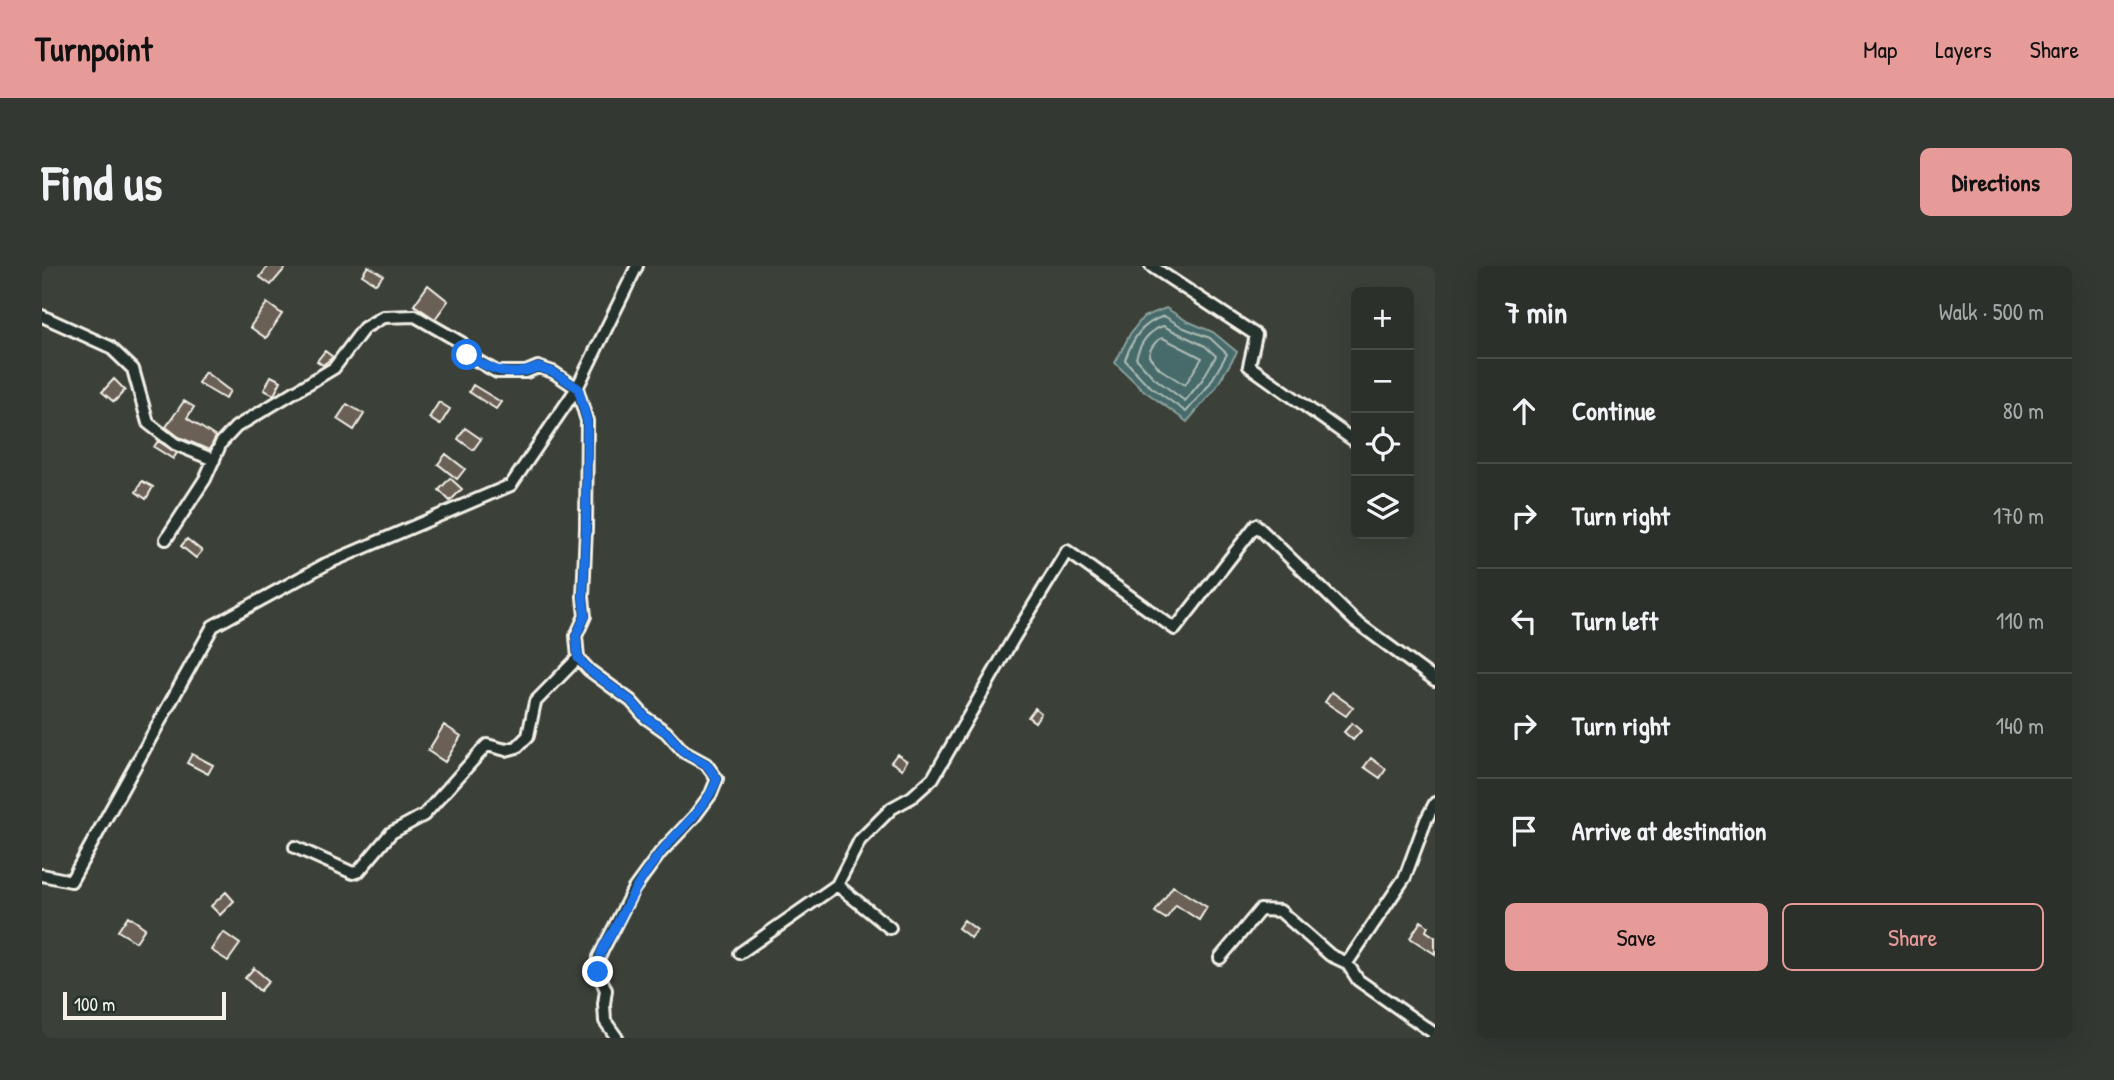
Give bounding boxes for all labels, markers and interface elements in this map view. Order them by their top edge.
text: Turnpoint [35,27,152,71]
text: Map [1863,33,1897,65]
text: Layers [1935,33,1992,65]
text: Share [2030,33,2079,65]
button: Directions [1920,148,2072,216]
text: Find us [42,149,162,215]
map controls [1351,287,1414,539]
button: + [1351,287,1414,350]
text: 7 min [1505,292,1567,332]
text: Walk · 500 m [1939,296,2044,327]
route start [451,339,482,370]
button: − [1351,350,1414,413]
icon: ahead [1505,392,1543,430]
text: Continue [1572,393,1656,428]
text: 80 m [2003,395,2044,426]
button: locate [1351,413,1414,476]
button: layers [1351,476,1414,539]
icon: right [1505,497,1543,535]
text: Turn right [1572,498,1670,533]
text: 170 m [1993,500,2044,531]
icon: left [1505,602,1543,640]
text: Turn left [1572,603,1658,638]
text: 110 m [1996,605,2044,636]
icon: right [1505,707,1543,745]
text: Turn right [1572,708,1670,743]
text: 140 m [1996,710,2044,741]
icon: arrive [1505,812,1543,850]
text: Arrive at destination [1572,813,1767,848]
button: Save [1505,903,1768,971]
button: Share [1782,903,2044,971]
route end [582,956,613,987]
scale bar [63,989,226,1021]
text: 100 m [74,991,115,1017]

